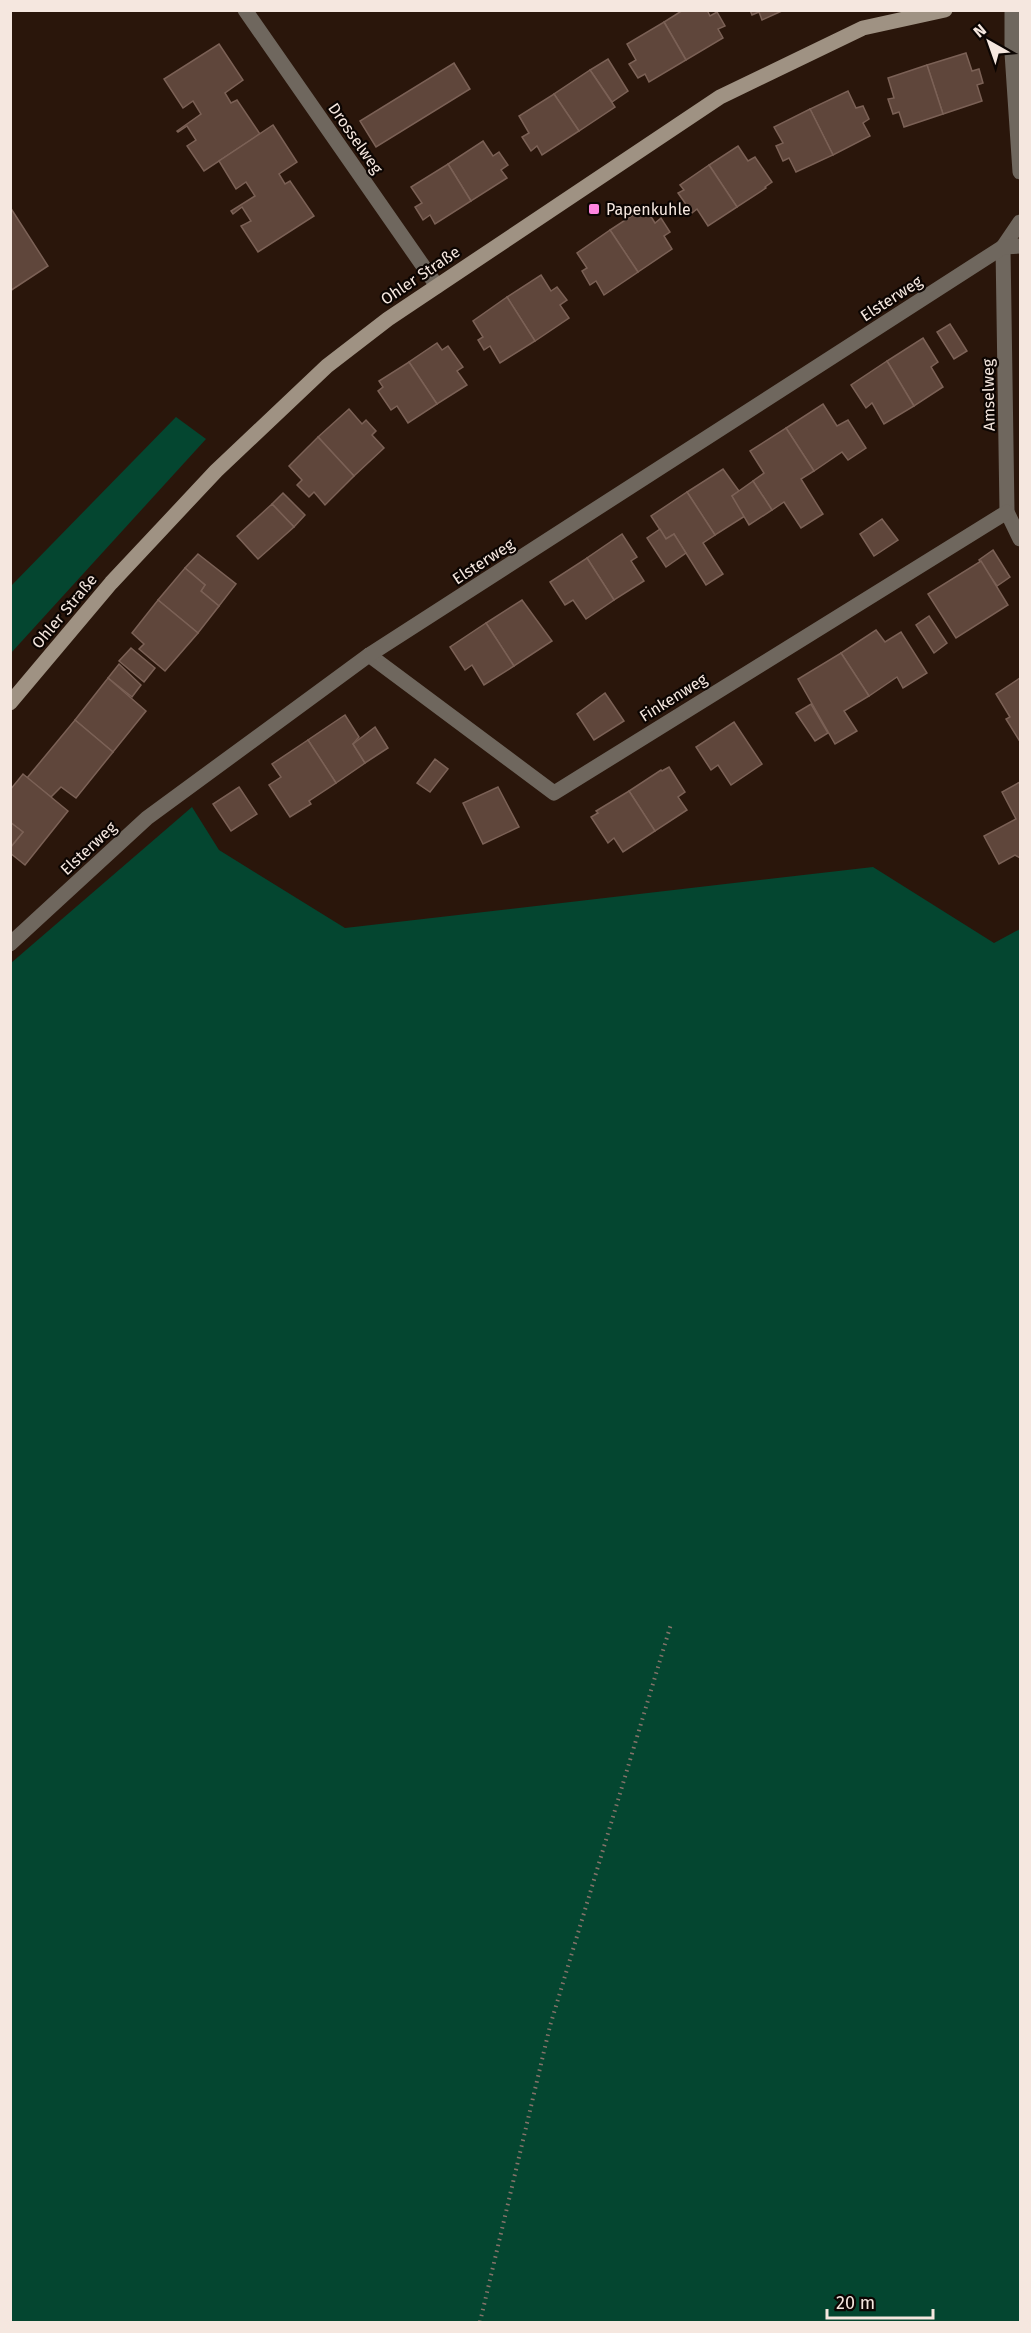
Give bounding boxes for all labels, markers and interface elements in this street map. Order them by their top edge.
north arrow [959,12,1019,72]
text: N [970,20,990,42]
street label: Drosselweg [324,99,387,178]
place label: Papenkuhle [606,200,691,219]
marker: Papenkuhle [587,202,601,216]
street label: Ohler Straße [377,242,463,309]
street label: Elsterweg [857,271,926,325]
street label: Amselweg [978,358,999,431]
street label: Elsterweg [449,534,518,588]
street label: Ohler Straße [28,570,101,652]
street label: Finkenweg [636,669,711,726]
street label: Elsterweg [56,817,121,879]
scale bar [827,2282,934,2320]
text: 20 m [836,2292,875,2314]

